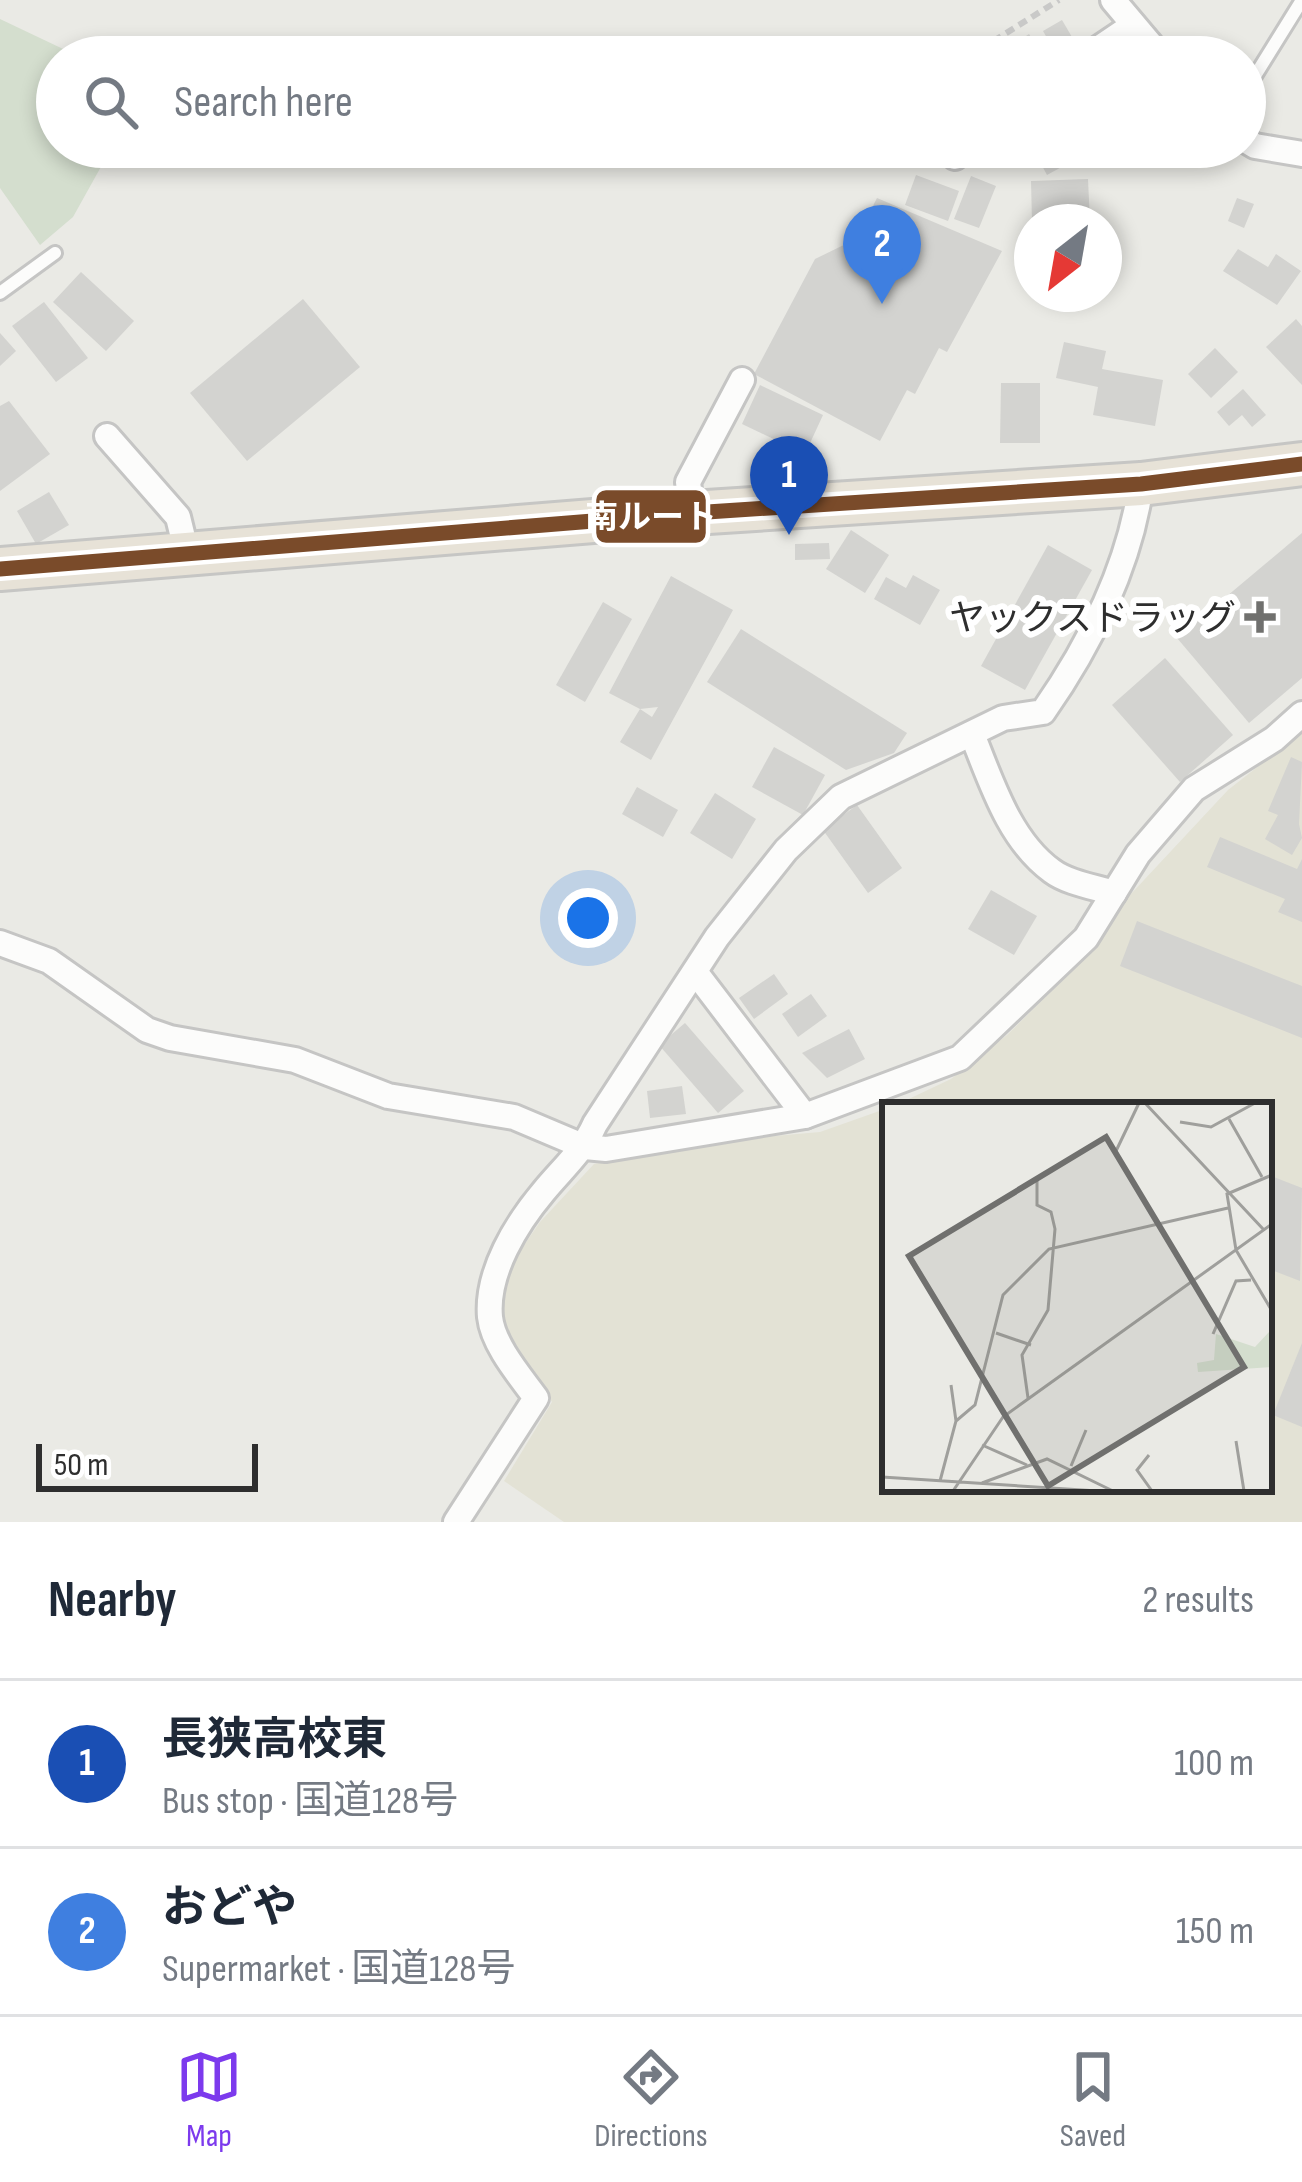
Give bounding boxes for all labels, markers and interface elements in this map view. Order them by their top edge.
search box [36,36,1266,168]
icon: search [78,69,144,135]
text: Search here [174,75,353,130]
north arrow [1014,204,1122,312]
pin: 2 [843,205,921,304]
pin: 1 [750,436,828,535]
line badge: 南ルート [594,488,708,545]
text: 南ルート [585,498,717,538]
place label: ヤックスドラッグ [949,598,1236,641]
marker: ヤックスドラッグ [1247,604,1273,630]
your location [558,888,618,948]
inset map [882,1102,1272,1492]
scale bar [36,1438,258,1491]
text: 50 m [54,1445,108,1485]
text: Nearby [48,1570,177,1631]
text: 2 results [1142,1577,1254,1624]
text: 長狭高校東 [162,1713,387,1768]
text: 1 [79,1740,95,1787]
text: 100 m [1174,1740,1254,1787]
text: Bus stop · 国道128号 [162,1778,458,1825]
text: おどや [162,1881,297,1936]
text: 2 [78,1908,96,1955]
text: 150 m [1176,1908,1254,1955]
text: Supermarket · 国道128号 [162,1946,515,1993]
tab: Map [176,2044,242,2156]
tab: Directions [594,2044,708,2156]
tab: Saved [1060,2044,1126,2156]

